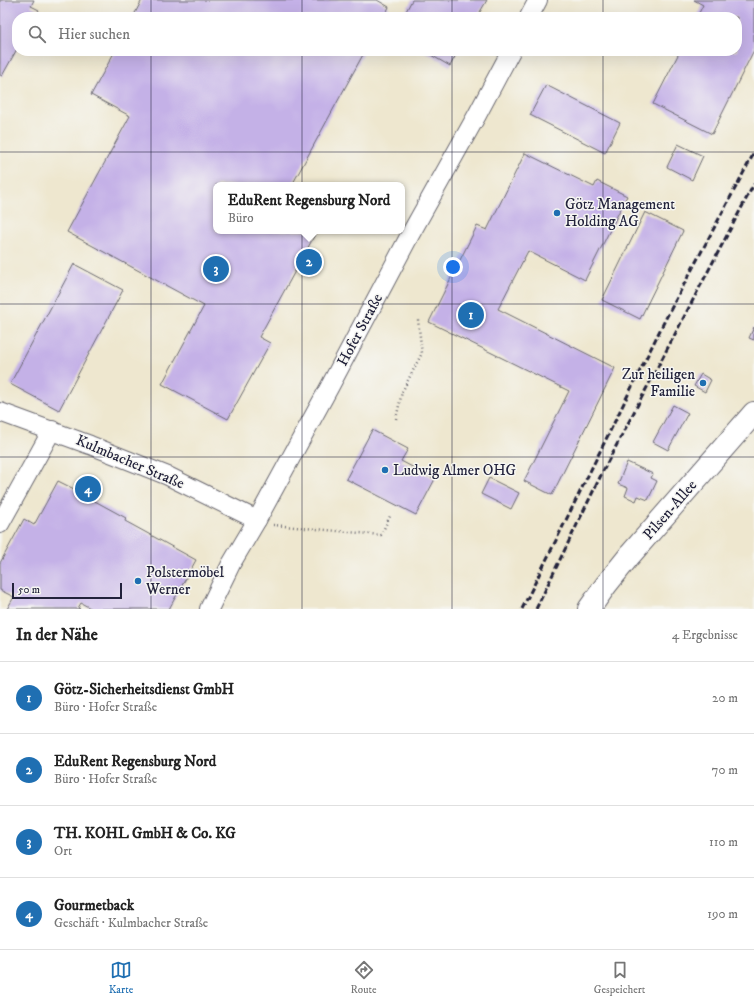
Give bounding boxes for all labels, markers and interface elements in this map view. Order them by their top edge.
search box [12,12,742,56]
icon: search [26,23,48,45]
text: Hier suchen [58,25,130,44]
popup [213,182,405,234]
text: EduRent Regensburg Nord [228,191,390,210]
place label: Götz Management Holding AG [565,195,675,231]
marker: Götz Management Holding AG [552,208,562,218]
text: Büro [228,210,254,226]
pin: 2 [296,247,322,277]
pin: 3 [203,254,229,284]
your location [443,257,463,277]
street label: Hofer Straße [333,291,387,369]
pin: 1 [458,300,484,330]
place label: Zur heiligen Familie [622,365,695,401]
marker: Zur heiligen Familie [698,378,708,388]
street label: Kulmbacher Straße [73,431,187,493]
place label: Ludwig Almer OHG [393,461,517,480]
marker: Ludwig Almer OHG [380,465,390,475]
pin: 4 [75,474,101,504]
street label: Pilsen-Allee [639,476,701,544]
place label: Polstermöbel Werner [145,563,225,599]
marker: Polstermöbel Werner [133,576,143,586]
scale bar [12,581,122,600]
text: 50 m [18,583,40,597]
text: In der Nähe [16,624,98,646]
text: 4 Ergebnisse [672,627,738,643]
text: Götz-Sicherheitsdienst GmbH [54,680,234,699]
text: 1 [27,690,31,706]
text: 20 m [712,690,738,706]
text: Büro · Hofer Straße [54,699,157,715]
text: EduRent Regensburg Nord [54,752,216,771]
text: 2 [26,762,32,778]
text: 70 m [712,762,738,778]
text: Büro · Hofer Straße [54,771,157,787]
text: TH. KOHL GmbH & Co. KG [54,824,236,843]
text: 3 [27,834,31,850]
text: 110 m [709,834,738,850]
text: Ort [54,843,72,859]
text: Gourmetback [54,896,134,915]
text: 4 [25,906,33,922]
text: 190 m [707,906,738,922]
text: Geschäft · Kulmbacher Straße [54,915,208,931]
tab: Karte [109,959,133,997]
tab: Route [351,959,377,997]
tab: Gespeichert [594,959,645,997]

